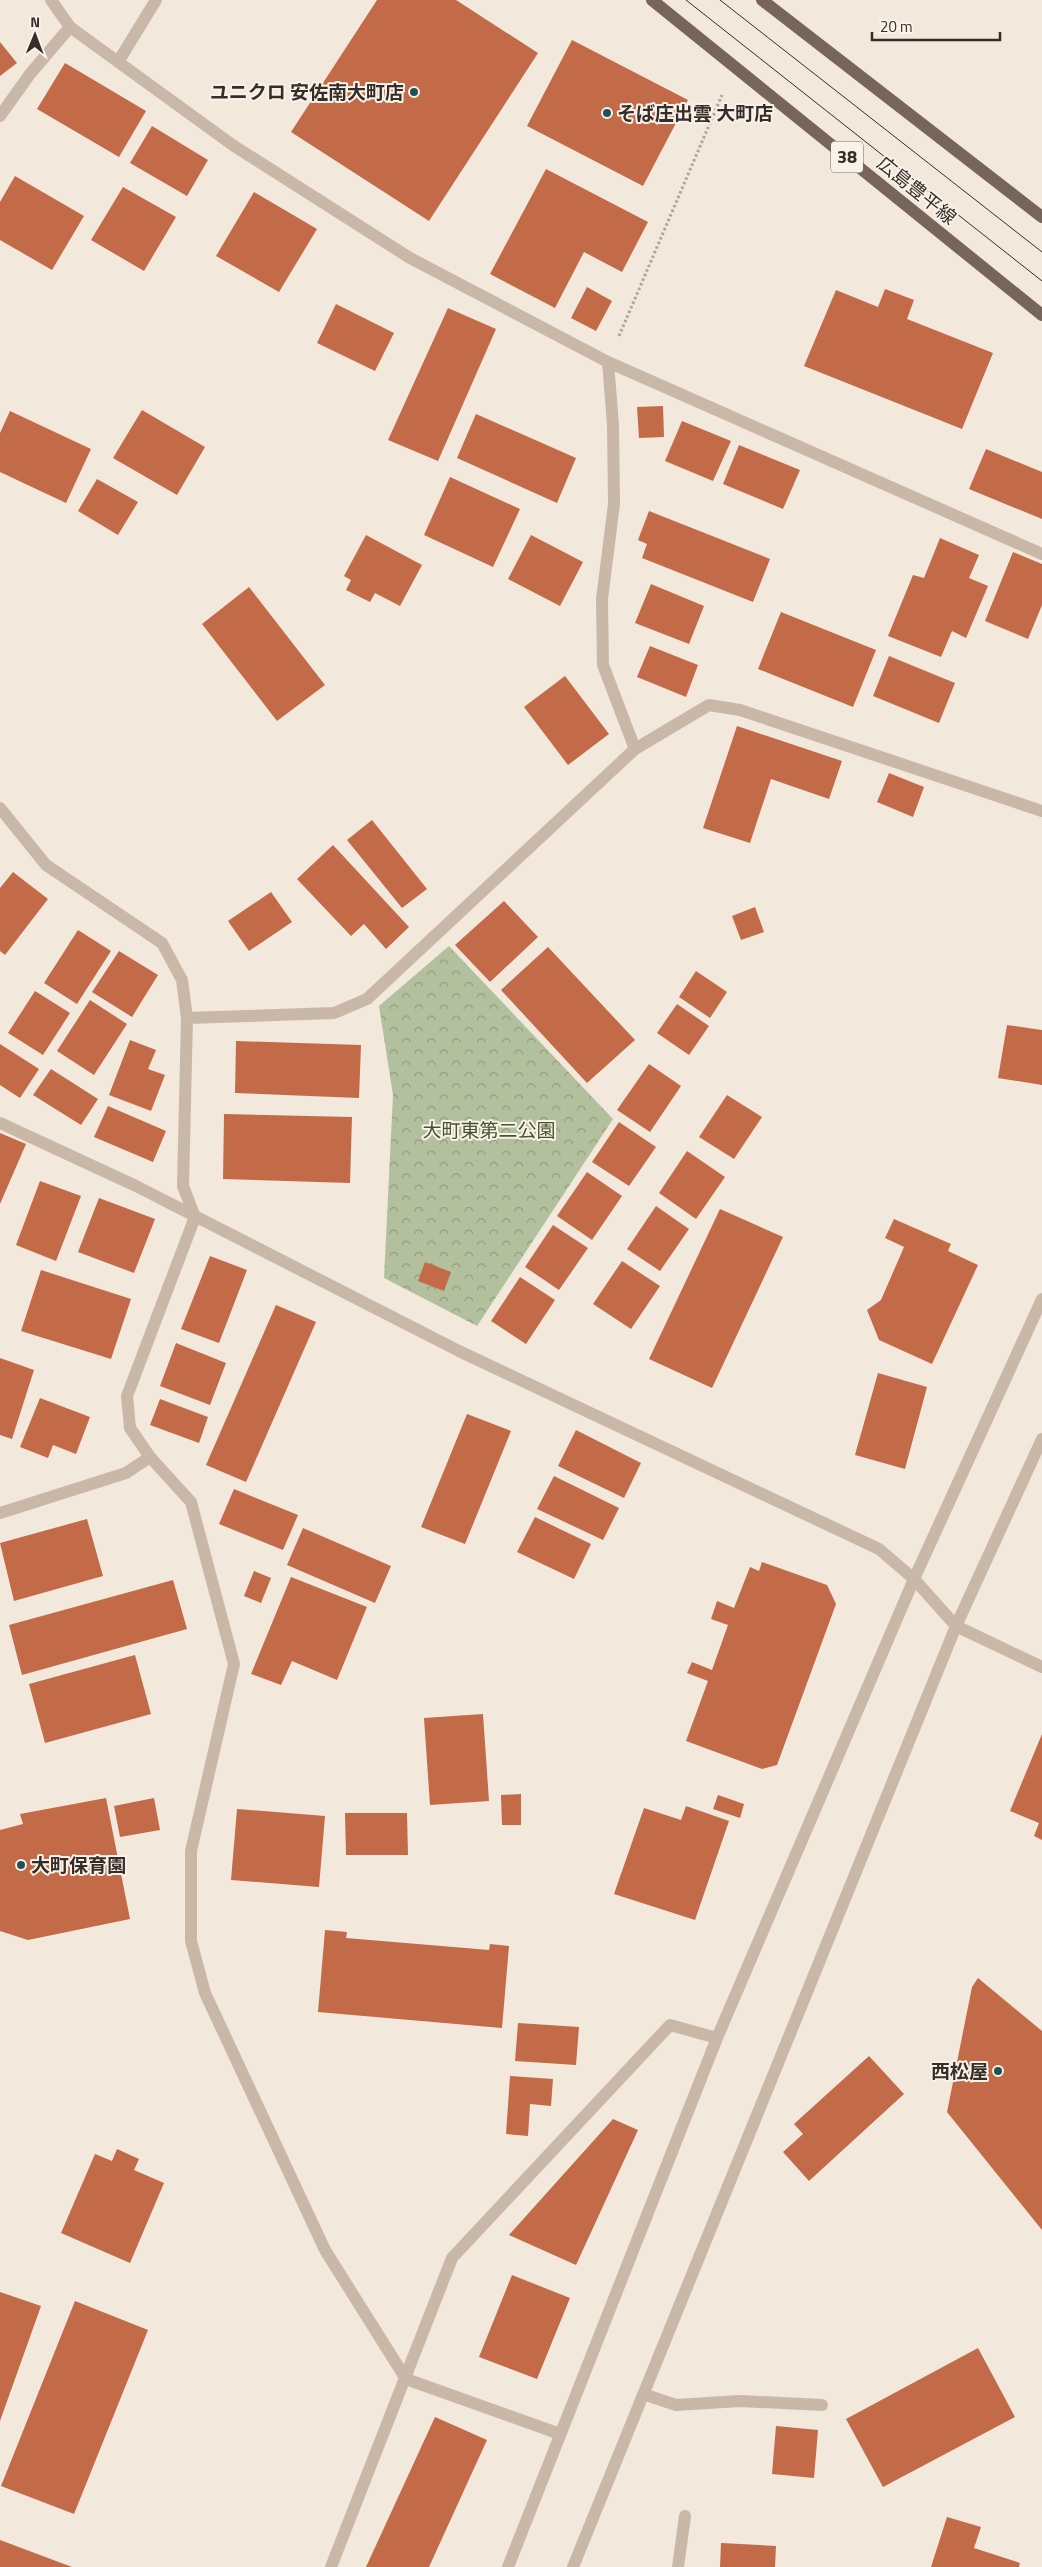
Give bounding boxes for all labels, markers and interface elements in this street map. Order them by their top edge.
north arrow [10,10,60,60]
scale bar [872,10,1000,42]
text: N [30,11,40,32]
text: 20 m [880,15,913,38]
place label: ユニクロ 安佐南大町店 [210,77,404,106]
marker: ユニクロ 安佐南大町店 [408,86,420,98]
place label: そば庄出雲 大町店 [617,98,773,127]
marker: そば庄出雲 大町店 [601,107,613,119]
road number: 38 [831,142,863,172]
street label: 広島豊平線 [871,148,963,231]
park label: 大町東第二公園 [422,1115,556,1144]
place label: 大町保育園 [31,1850,126,1879]
marker: 大町保育園 [15,1859,27,1871]
place label: 西松屋 [931,2056,988,2085]
marker: 西松屋 [992,2065,1004,2077]

